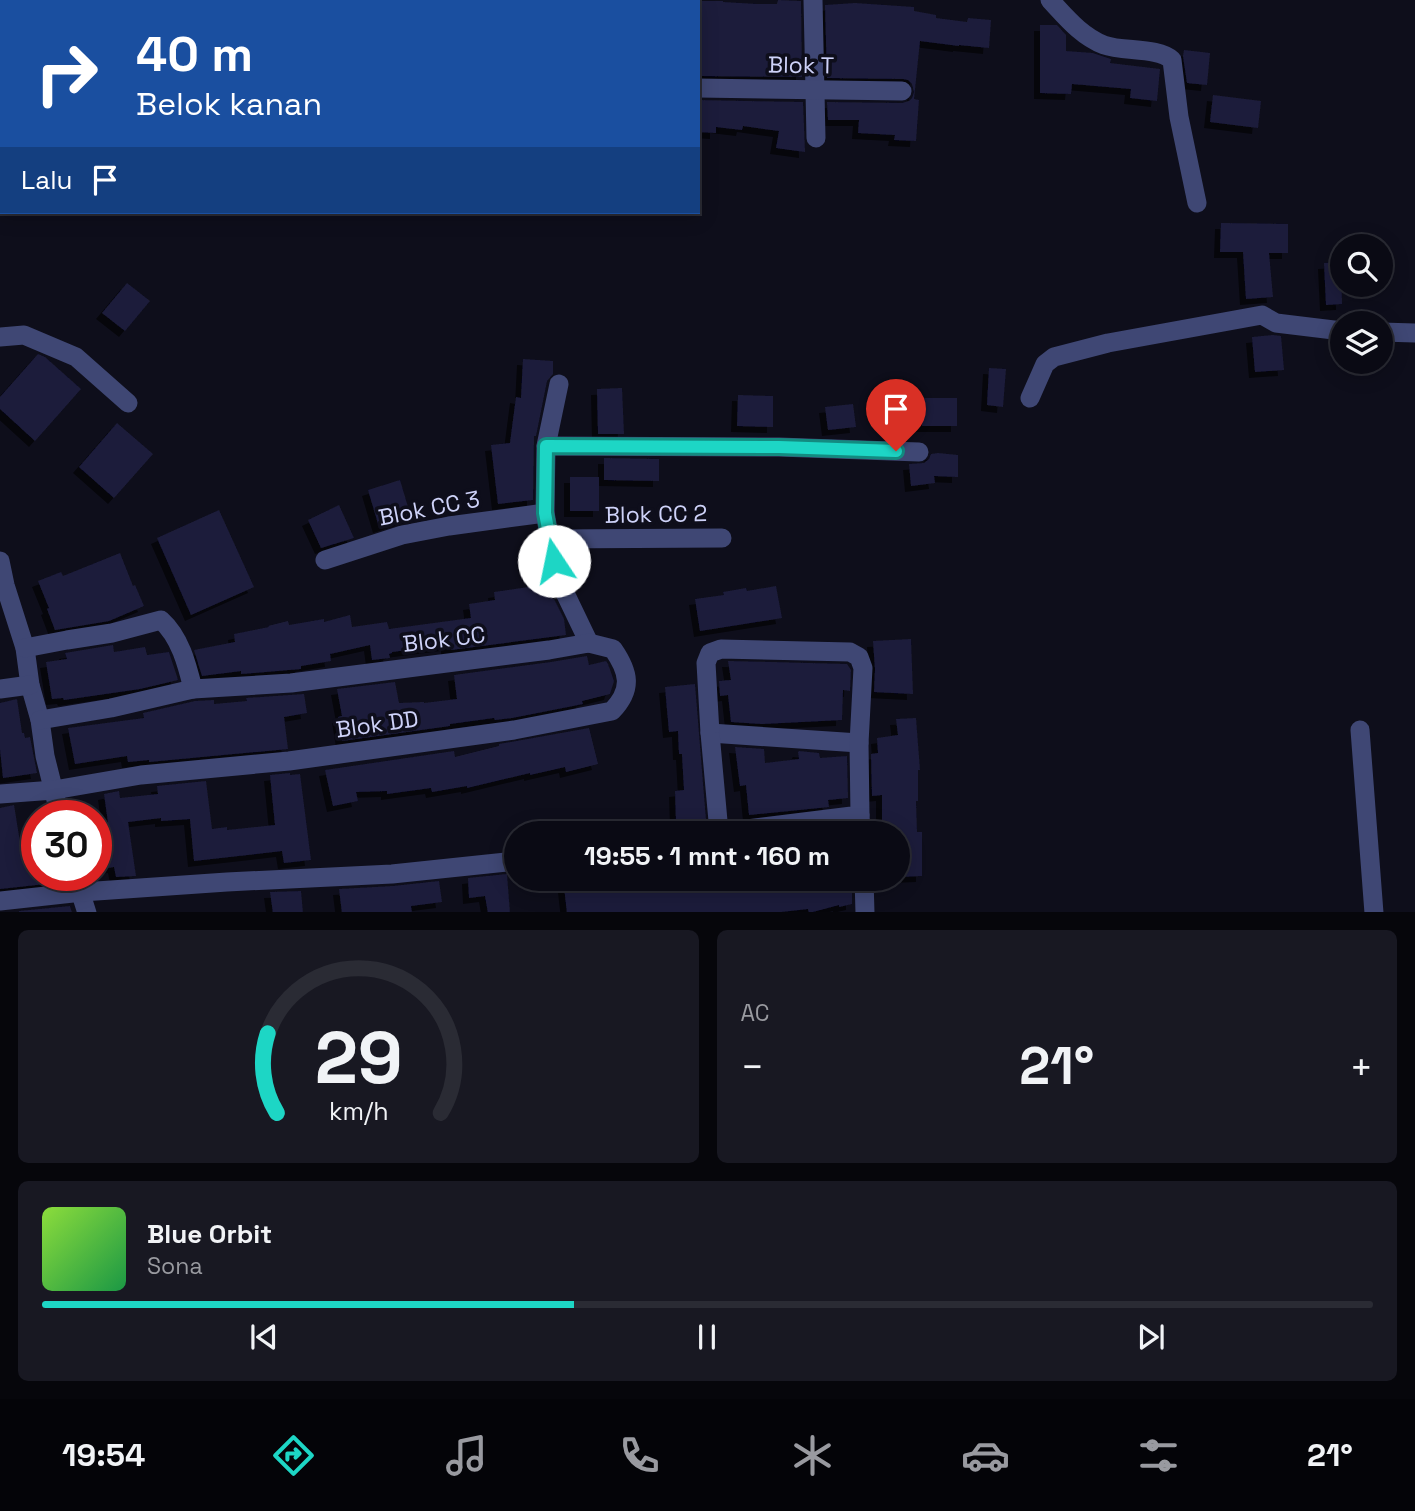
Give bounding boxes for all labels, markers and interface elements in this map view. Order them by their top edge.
text: 40 m [136,23,253,85]
icon: right [21,28,112,119]
street label: Blok T [768,49,834,81]
text: Belok kanan [136,84,322,124]
icon: arrive [86,161,124,199]
text: Lalu [21,163,72,197]
map controls [1330,234,1393,374]
button: search [1330,234,1393,297]
button: layers [1330,311,1393,374]
pin [866,379,926,451]
icon: arrive [877,390,915,428]
street label: Blok CC 3 [376,483,482,533]
street label: Blok CC 2 [604,498,708,530]
position arrow [517,524,591,598]
street label: Blok CC [401,619,487,659]
street label: Blok DD [334,703,420,745]
speed limit sign: 30 [21,800,112,891]
text: 19:55 · 1 mnt · 160 m [584,839,830,873]
text: AC [741,998,770,1028]
text: 29 [314,1011,402,1104]
text: 21° [1019,1033,1094,1099]
text: − [741,1043,764,1091]
text: + [1349,1043,1373,1091]
text: km/h [328,1094,388,1126]
text: Blue Orbit [147,1217,272,1251]
text: Sona [147,1251,203,1281]
icon: previous [245,1318,283,1356]
icon: pause [688,1318,726,1356]
icon: next [1132,1318,1170,1356]
icon: directions [269,1431,318,1480]
icon: music [442,1431,491,1480]
icon: phone [615,1431,664,1480]
icon: climate [788,1431,837,1480]
icon: car [961,1431,1010,1480]
icon: filters [1134,1431,1183,1480]
text: 19:54 [62,1435,145,1475]
text: 21° [1307,1435,1353,1475]

